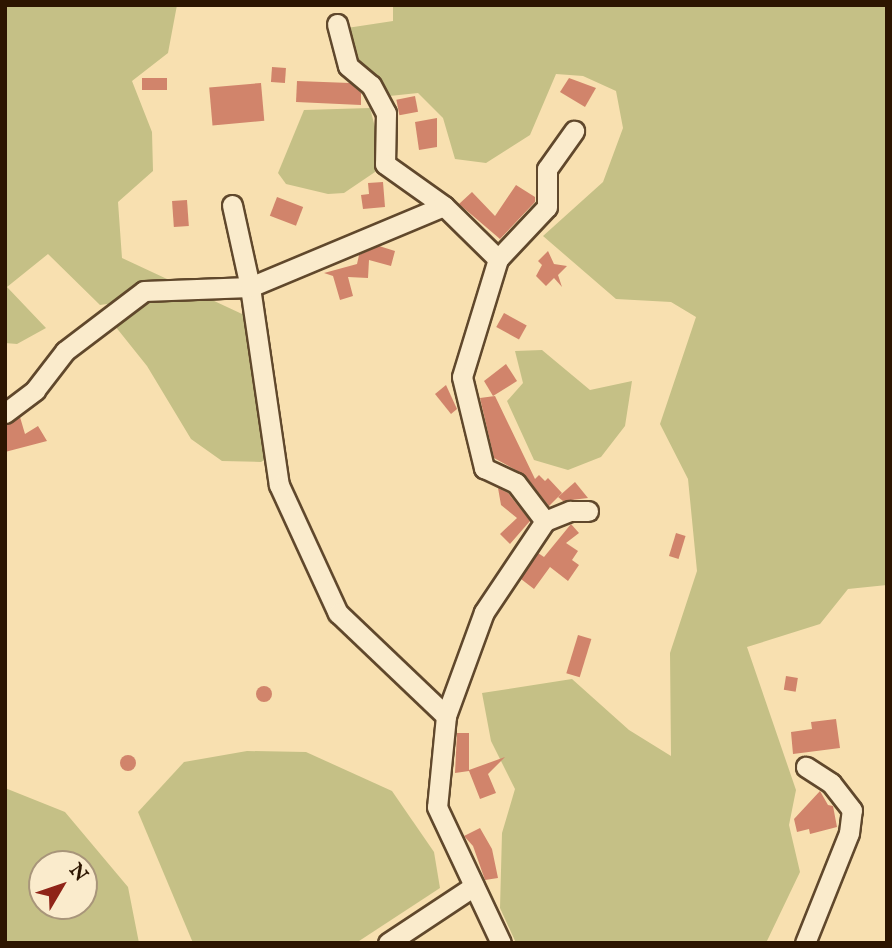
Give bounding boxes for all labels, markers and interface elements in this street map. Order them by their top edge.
north arrow [28,850,98,920]
text: N [63,859,92,887]

